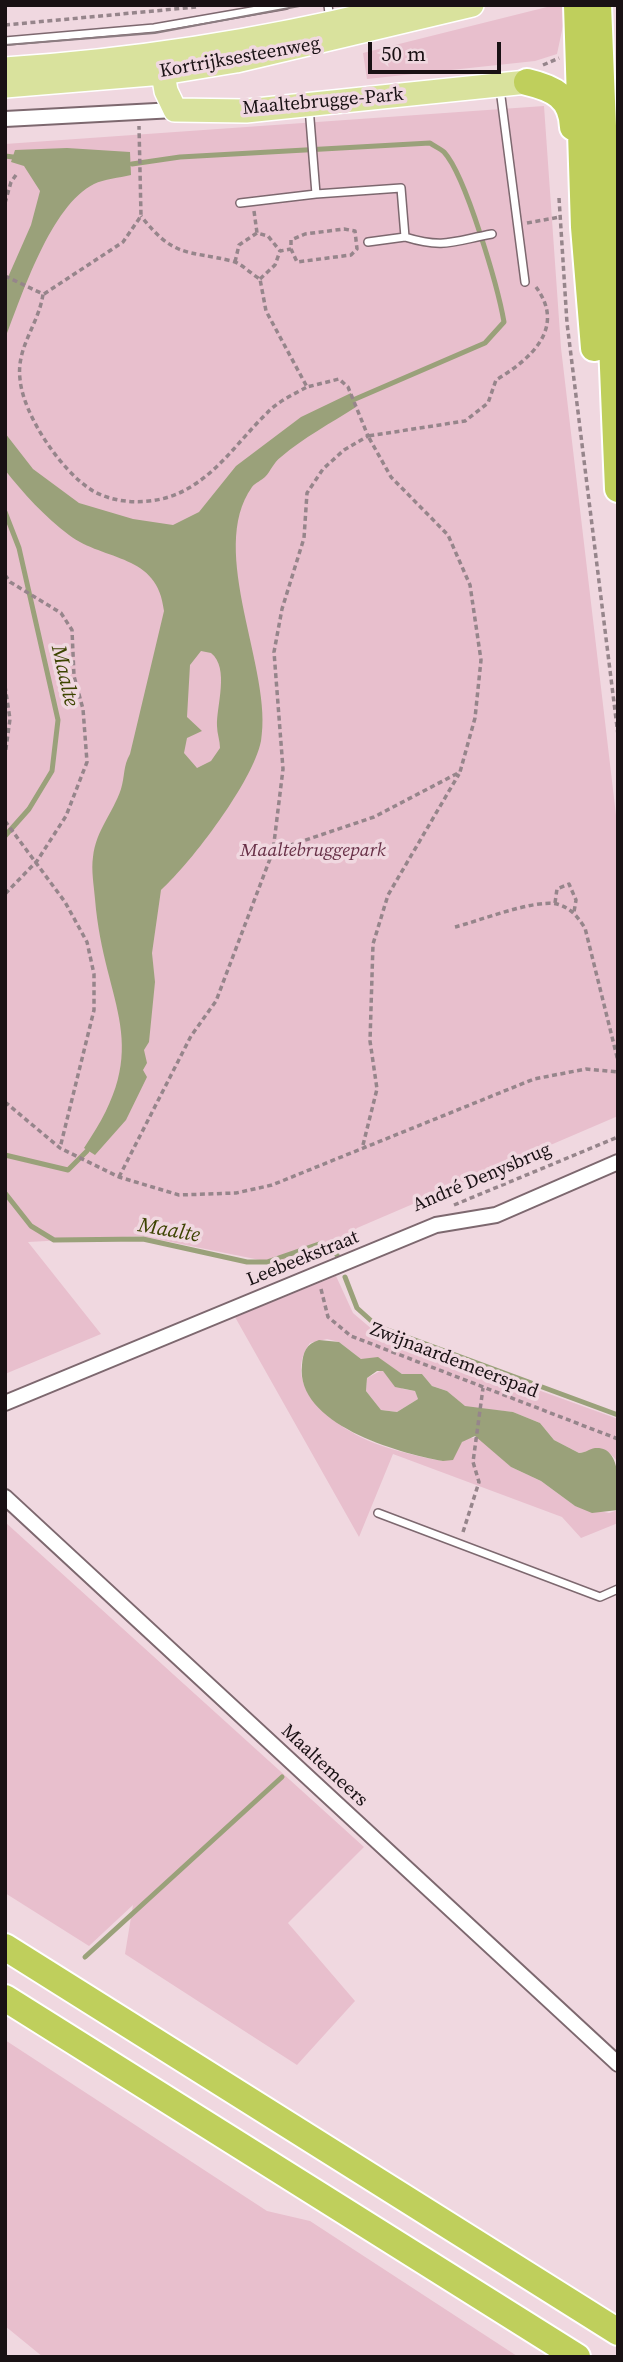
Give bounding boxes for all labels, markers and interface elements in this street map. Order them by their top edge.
scale bar [371,28,504,72]
street label: Kortrijksesteenweg [158,33,322,83]
text: 50 m [381,39,426,68]
street label: Maaltebrugge-Park [242,84,404,120]
water label: Maalte [45,643,83,709]
park label: Maaltebruggepark [240,840,386,862]
street label: André Denysbrug [409,1139,555,1217]
water label: Maalte [136,1213,202,1249]
street label: Leebeekstraat [244,1226,362,1292]
street label: Zwijnaardemeerspad [367,1318,541,1404]
street label: Maaltemeers [276,1720,372,1812]

